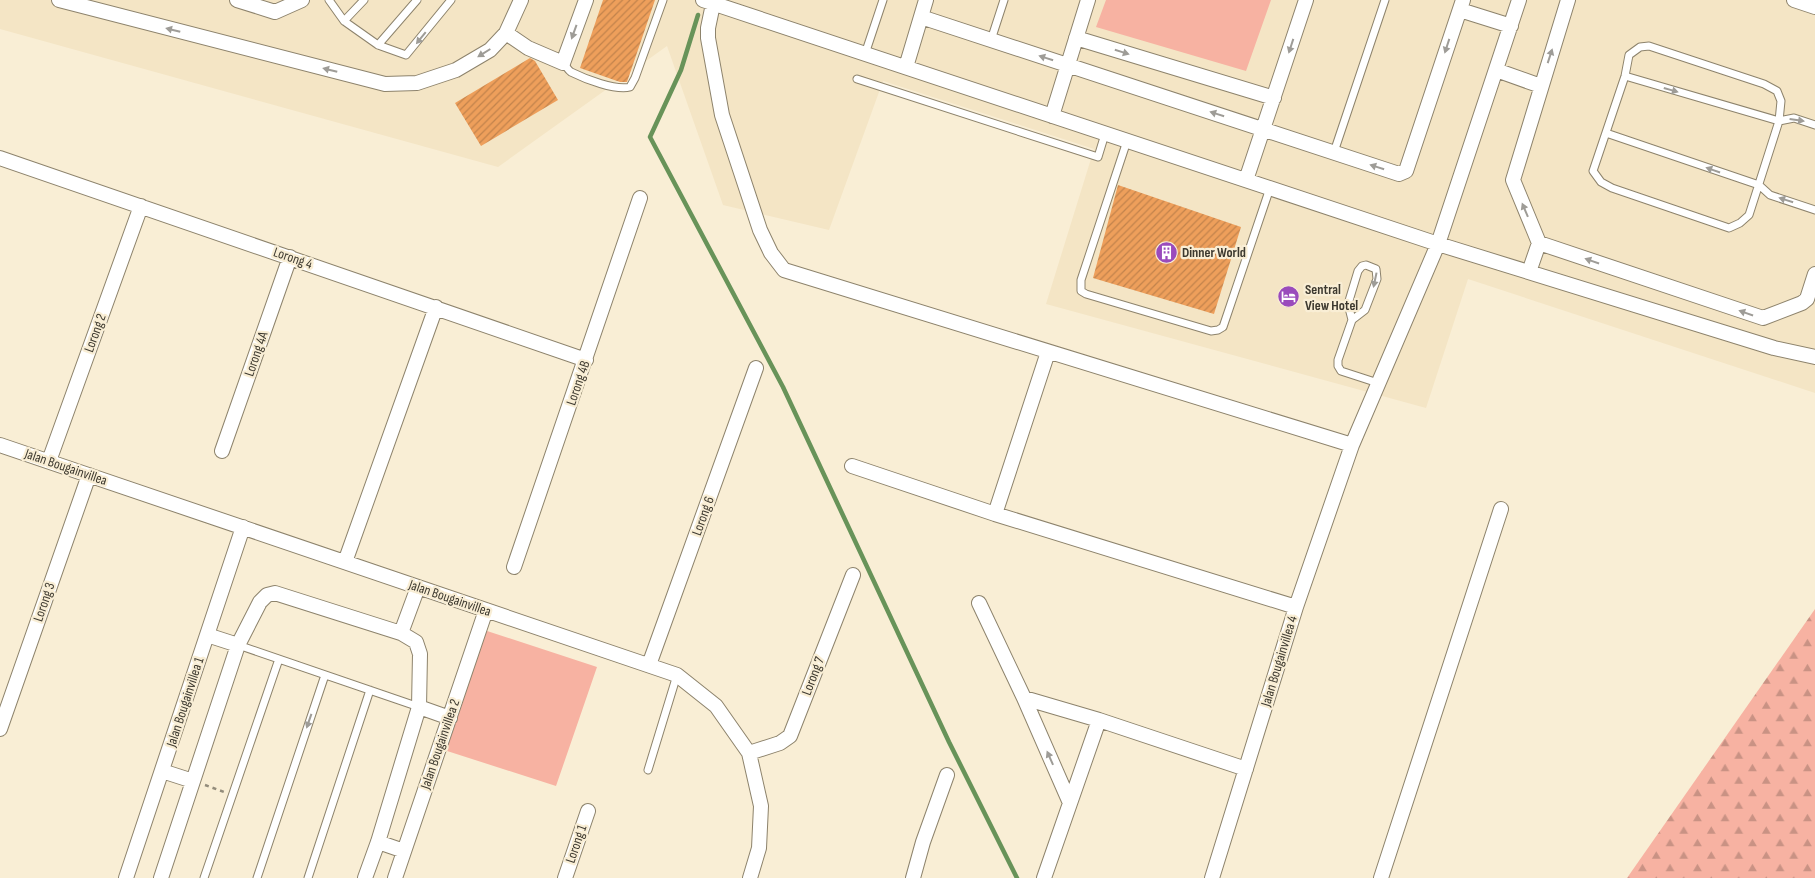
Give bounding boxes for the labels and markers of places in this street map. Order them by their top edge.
building icon: Dinner World [1154,240,1178,264]
place label: Dinner World [1182,244,1246,261]
place label: Sentral View Hotel [1305,281,1358,314]
hotel icon: Sentral View Hotel [1277,285,1301,309]

